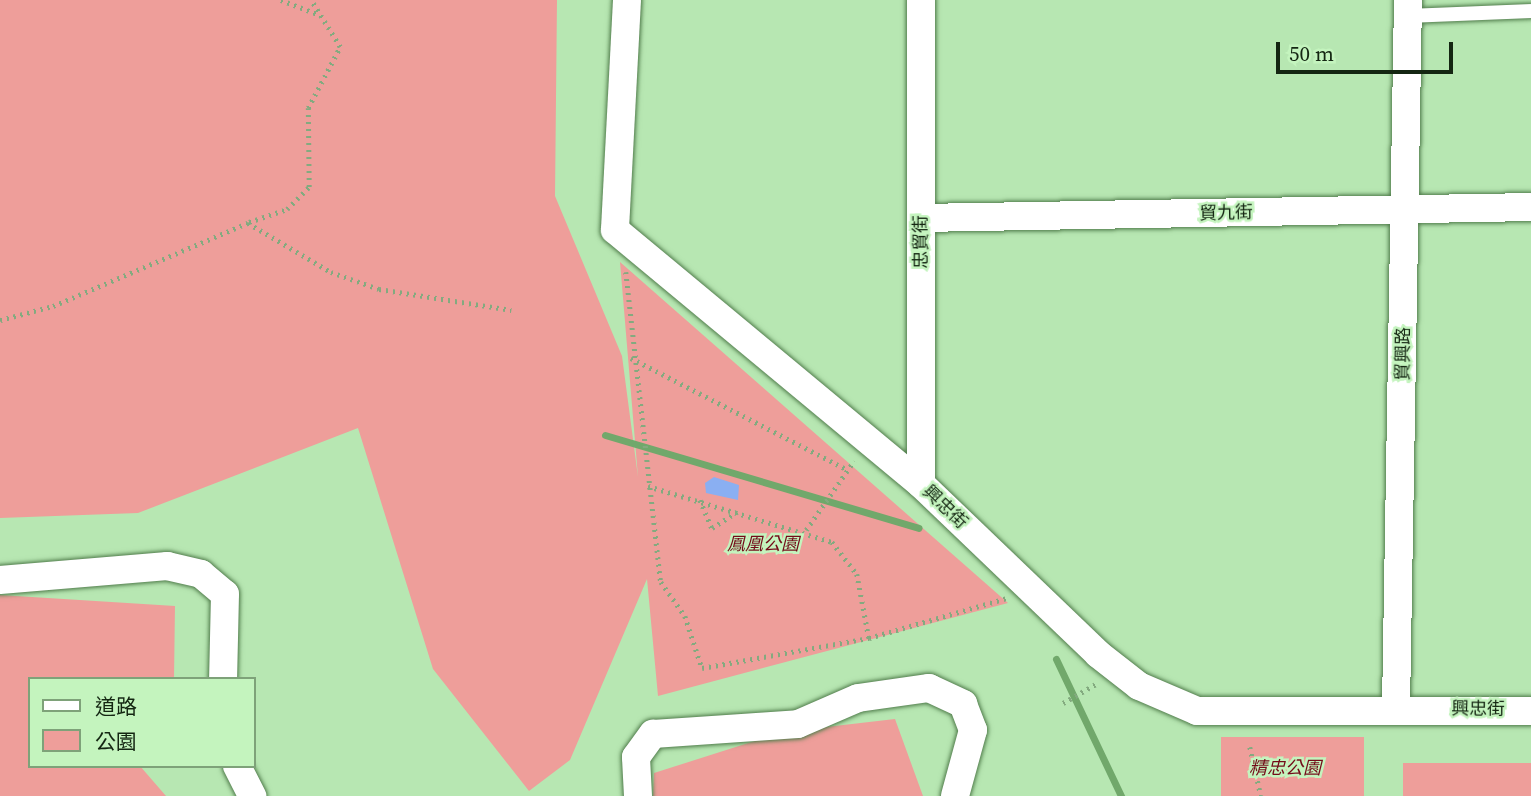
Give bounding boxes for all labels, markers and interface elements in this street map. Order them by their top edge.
scale bar [1279,28,1456,72]
text: 50 m [1289,39,1334,68]
street label: 貿九街 [1199,202,1253,224]
street label: 忠貿街 [910,215,932,269]
street label: 貿興路 [1392,327,1414,381]
street label: 興忠街 [918,480,972,534]
park label: 鳳凰公園 [727,533,799,555]
legend [28,677,256,768]
text: 道路 [95,692,137,721]
street label: 興忠街 [1451,698,1505,720]
text: 公園 [95,727,137,756]
park label: 精忠公園 [1249,757,1321,779]

